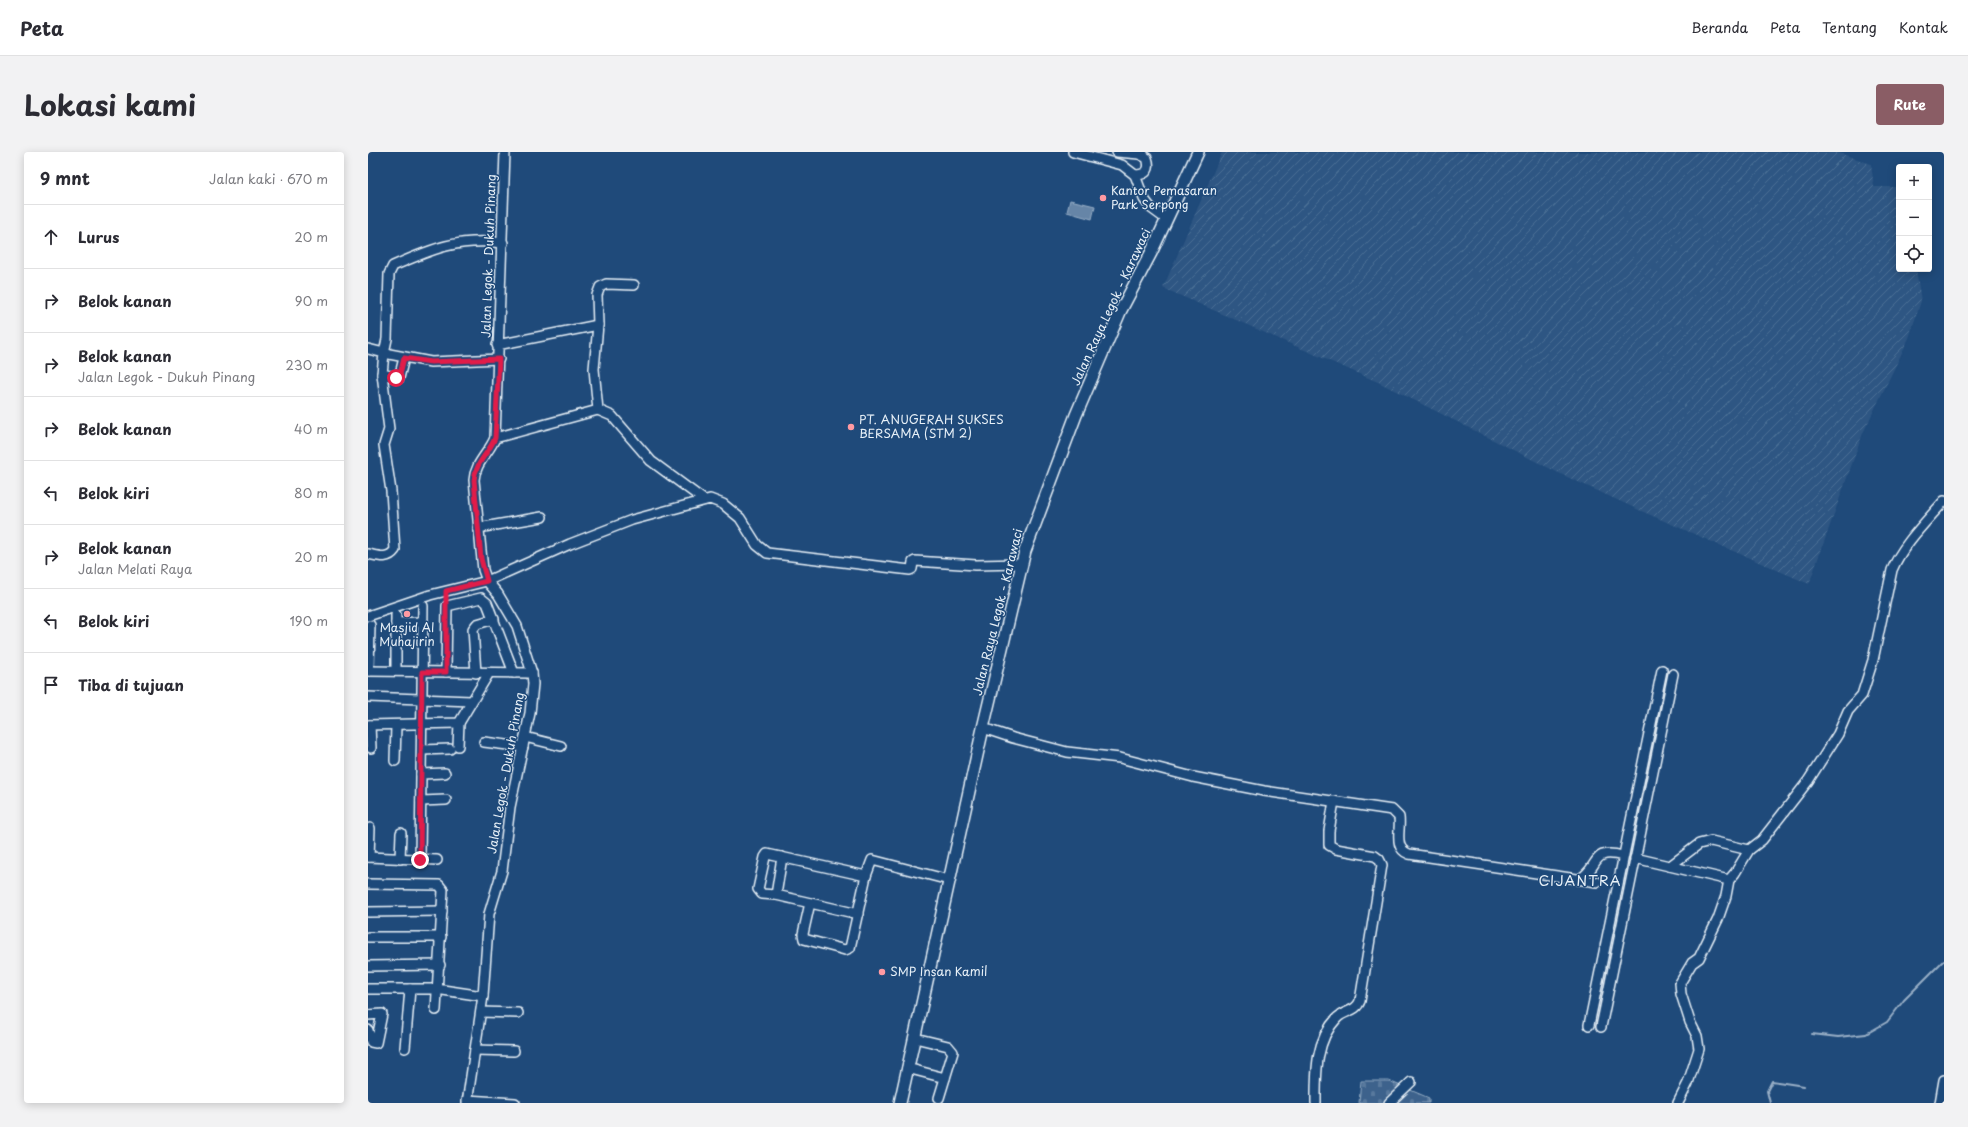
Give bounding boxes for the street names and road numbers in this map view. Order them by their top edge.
street label: Jalan Legok - Dukuh Pinang [476,174,500,338]
street label: Jalan Raya Legok - Karawaci [1066,225,1154,388]
street label: Jalan Raya Legok - Karawaci [968,526,1027,697]
street label: Jalan Legok - Dukuh Pinang [482,691,528,855]

